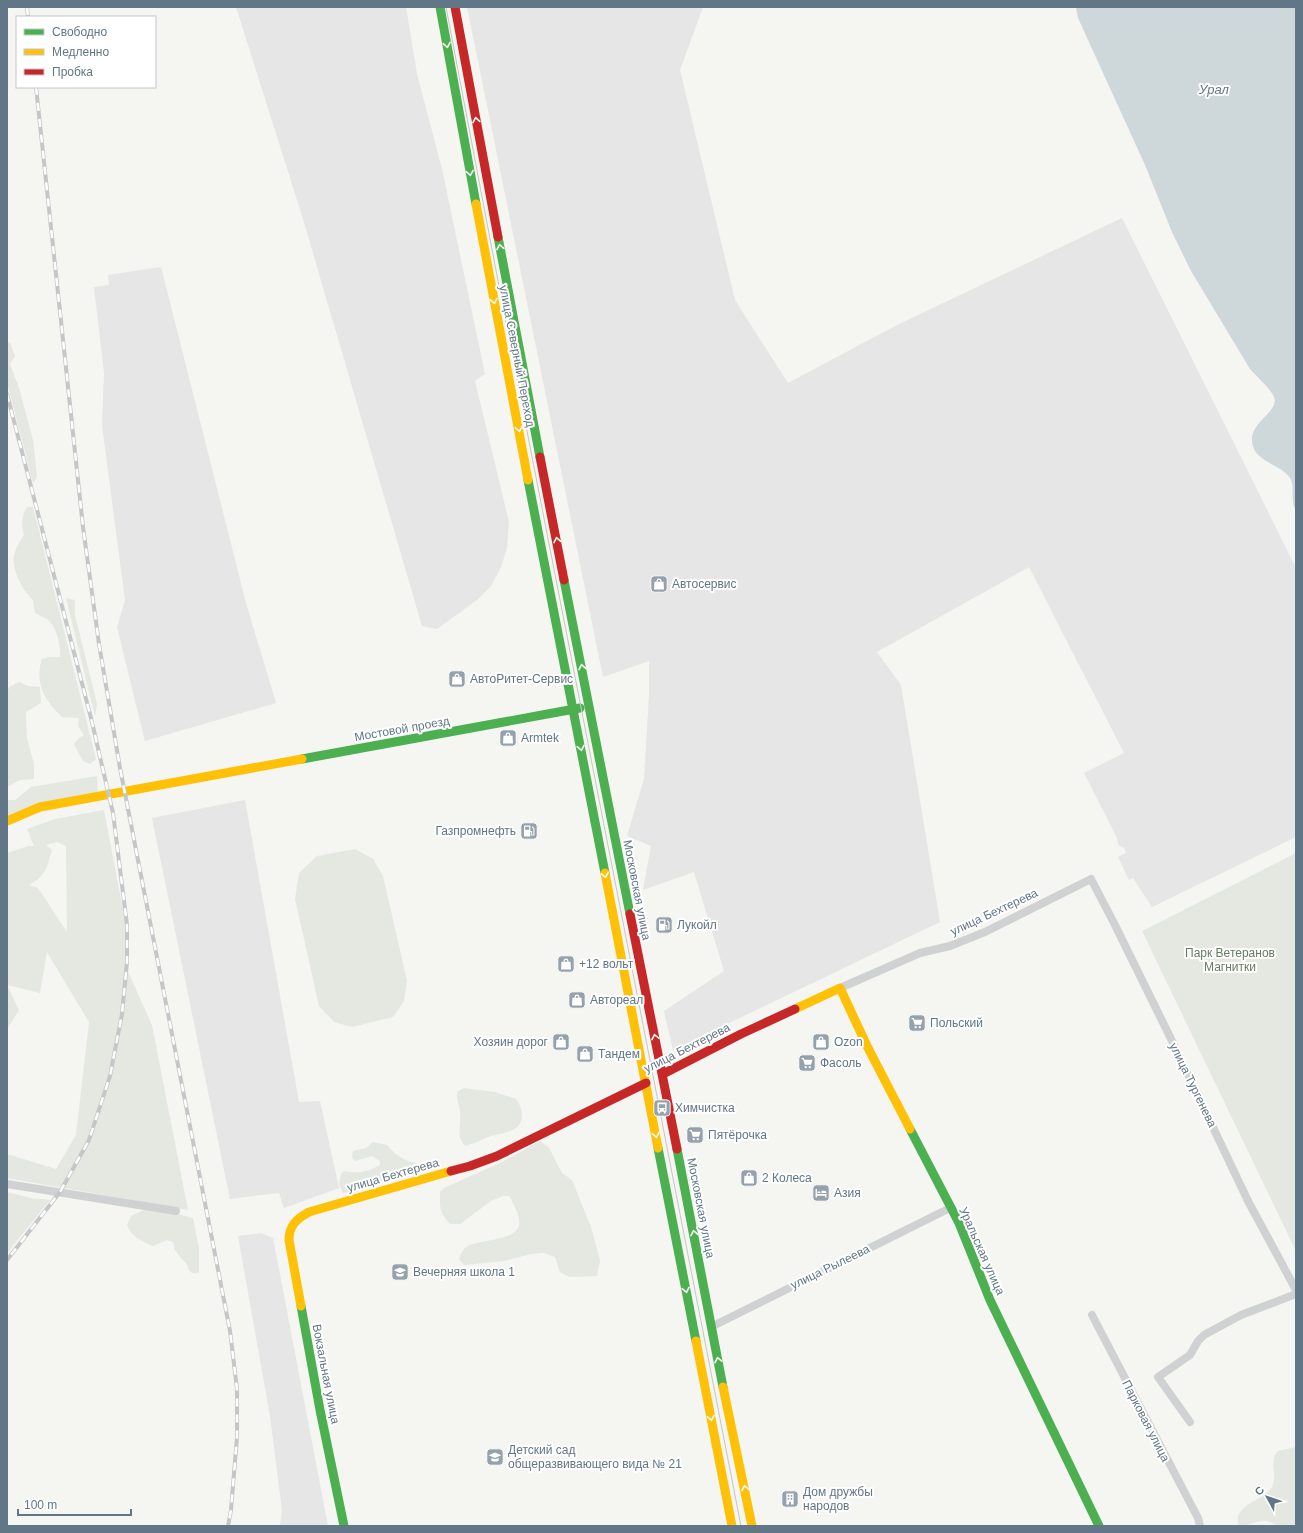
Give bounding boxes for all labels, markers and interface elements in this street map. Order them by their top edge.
legend [16,16,156,88]
text: Свободно [52,25,107,39]
one-way arrow [442,42,451,48]
text: Медленно [52,45,109,59]
text: Пробка [52,65,93,79]
water label: Урал [1198,82,1230,97]
one-way arrow [473,116,481,123]
one-way arrow [466,170,474,176]
one-way arrow [496,244,505,250]
street label: улица Северный Переход [496,284,538,428]
one-way arrow [489,298,498,304]
one-way arrow [514,426,522,432]
one-way arrow [553,537,561,543]
shop icon: Автосервис [649,574,669,594]
place label: Автосервис [672,577,737,591]
one-way arrow [578,664,587,671]
shop icon: АвтоРитет-Сервис [447,669,467,689]
place label: АвтоРитет-Сервис [470,672,573,686]
street label: Мостовой проезд [353,714,451,744]
shop icon: Armtek [498,728,518,748]
place label: Armtek [521,731,560,745]
one-way arrow [576,744,584,751]
fuel station icon: Газпромнефть [519,821,539,841]
place label: Газпромнефть [435,824,516,838]
street label: Московская улица [620,839,654,942]
one-way arrow [601,872,609,878]
street label: улица Бехтерева [948,885,1040,938]
fuel station icon: Лукойл [654,915,674,935]
place label: Лукойл [677,918,717,932]
park label: Парк Ветеранов Магнитки [1185,946,1275,974]
shop icon: +12 вольт [556,954,576,974]
place label: +12 вольт [579,957,634,971]
shop icon: Автореал [567,990,587,1010]
place label: Автореал [590,993,643,1007]
supermarket icon: Польский [907,1013,927,1033]
place label: Польский [930,1016,983,1030]
street label: улица Бехтерева [642,1020,733,1076]
shop icon: Хозяин дорог [551,1032,571,1052]
shop icon: Ozon [811,1032,831,1052]
one-way arrow [651,1033,659,1040]
place label: Хозяин дорог [474,1035,549,1049]
place label: Ozon [834,1035,863,1049]
street label: улица Тургенева [1166,1040,1220,1130]
shop icon: Тандем [575,1044,595,1064]
place label: Тандем [598,1047,640,1061]
supermarket icon: Фасоль [797,1053,817,1073]
place label: Фасоль [820,1056,862,1070]
bus stop icon: Химчистка [652,1098,672,1118]
place label: Химчистка [675,1101,735,1115]
supermarket icon: Пятёрочка [685,1125,705,1145]
place label: Пятёрочка [708,1128,767,1142]
one-way arrow [651,1132,660,1138]
street label: улица Бехтерева [346,1155,441,1195]
street label: Московская улица [684,1157,718,1260]
shop icon: 2 Колеса [739,1168,759,1188]
place label: 2 Колеса [762,1171,812,1185]
hotel icon: Азия [811,1183,831,1203]
place label: Азия [834,1186,861,1200]
street label: Уральская улица [956,1205,1008,1297]
one-way arrow [690,1230,698,1236]
street label: улица Рылеева [788,1242,872,1292]
school or university icon: Вечерняя школа 1 [390,1262,410,1282]
place label: Вечерняя школа 1 [413,1265,515,1279]
one-way arrow [681,1287,690,1293]
street label: Вокзальная улица [309,1323,343,1426]
one-way arrow [715,1357,723,1364]
street label: Парковая улица [1119,1378,1173,1464]
one-way arrow [706,1415,714,1421]
place label: Детский сад общеразвивающего вида № 21 [508,1443,682,1471]
school or university icon: Детский сад общеразвивающего вида № 21 [485,1447,505,1467]
north arrow [1247,1477,1287,1517]
text: С [1252,1484,1267,1497]
one-way arrow [741,1485,749,1491]
place label: Дом дружбы народов [803,1485,873,1513]
building icon: Дом дружбы народов [780,1489,800,1509]
scale bar [18,1491,131,1517]
text: 100 m [24,1498,57,1512]

